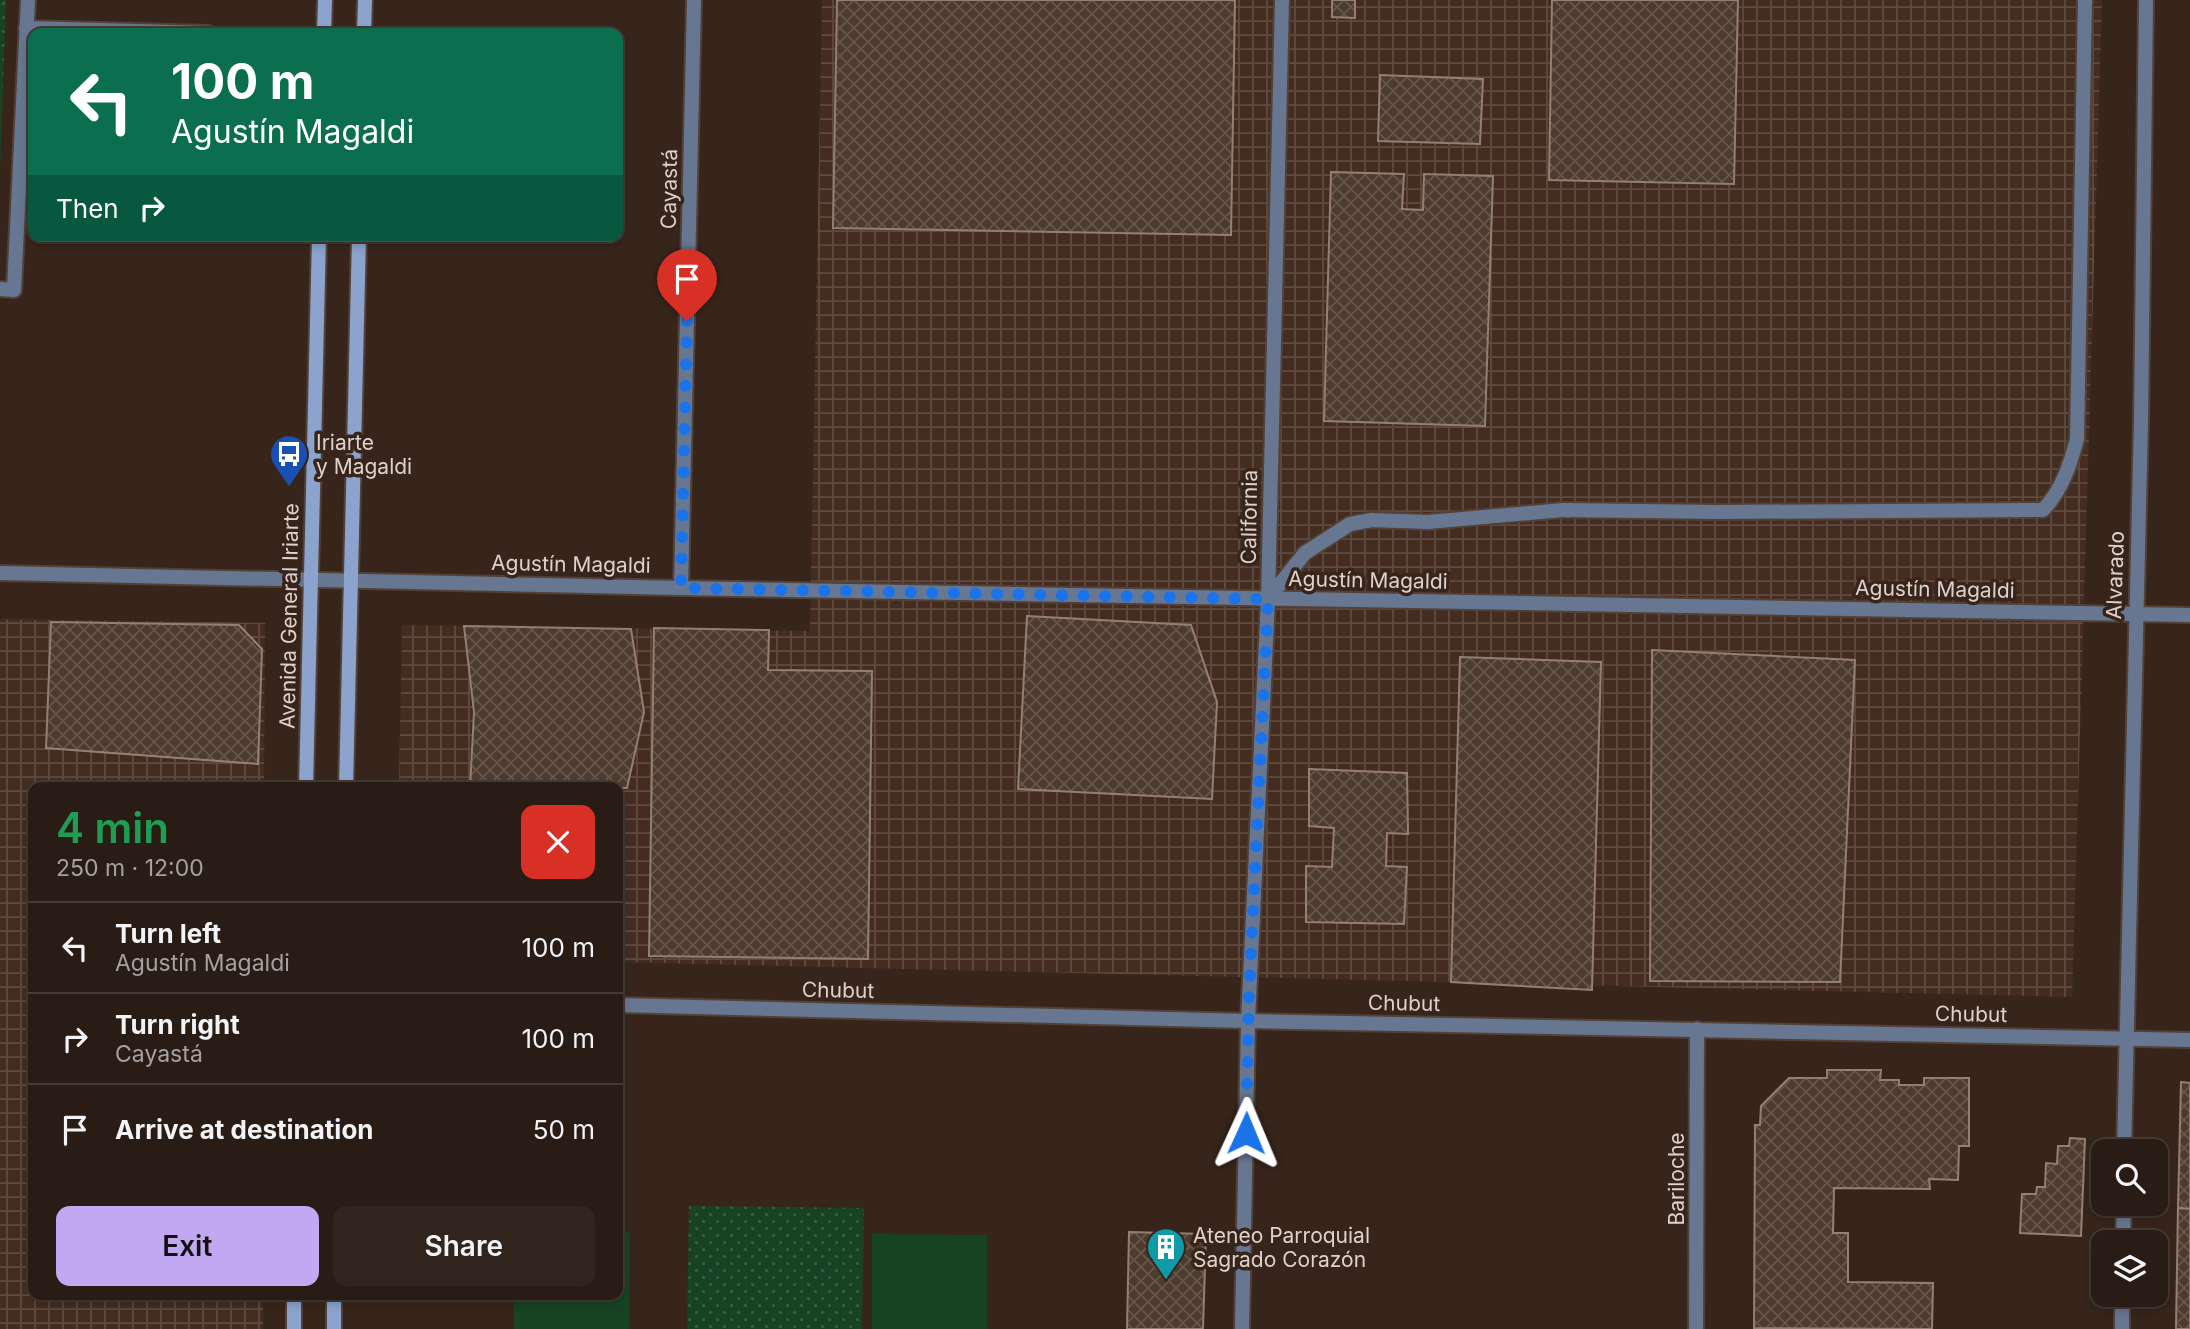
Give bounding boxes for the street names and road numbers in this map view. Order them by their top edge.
street label: Cayastá [656,149,682,229]
street label: California [1236,469,1262,565]
street label: Avenida General Iriarte [275,503,303,729]
street label: Alvarado [2101,530,2129,620]
street label: Agustín Magaldi [491,550,651,578]
street label: Agustín Magaldi [1288,566,1448,594]
street label: Agustín Magaldi [1855,575,2015,603]
street label: Chubut [802,977,874,1003]
street label: Chubut [1368,990,1440,1016]
street label: Chubut [1935,1001,2007,1027]
street label: Bariloche [1664,1132,1689,1226]

